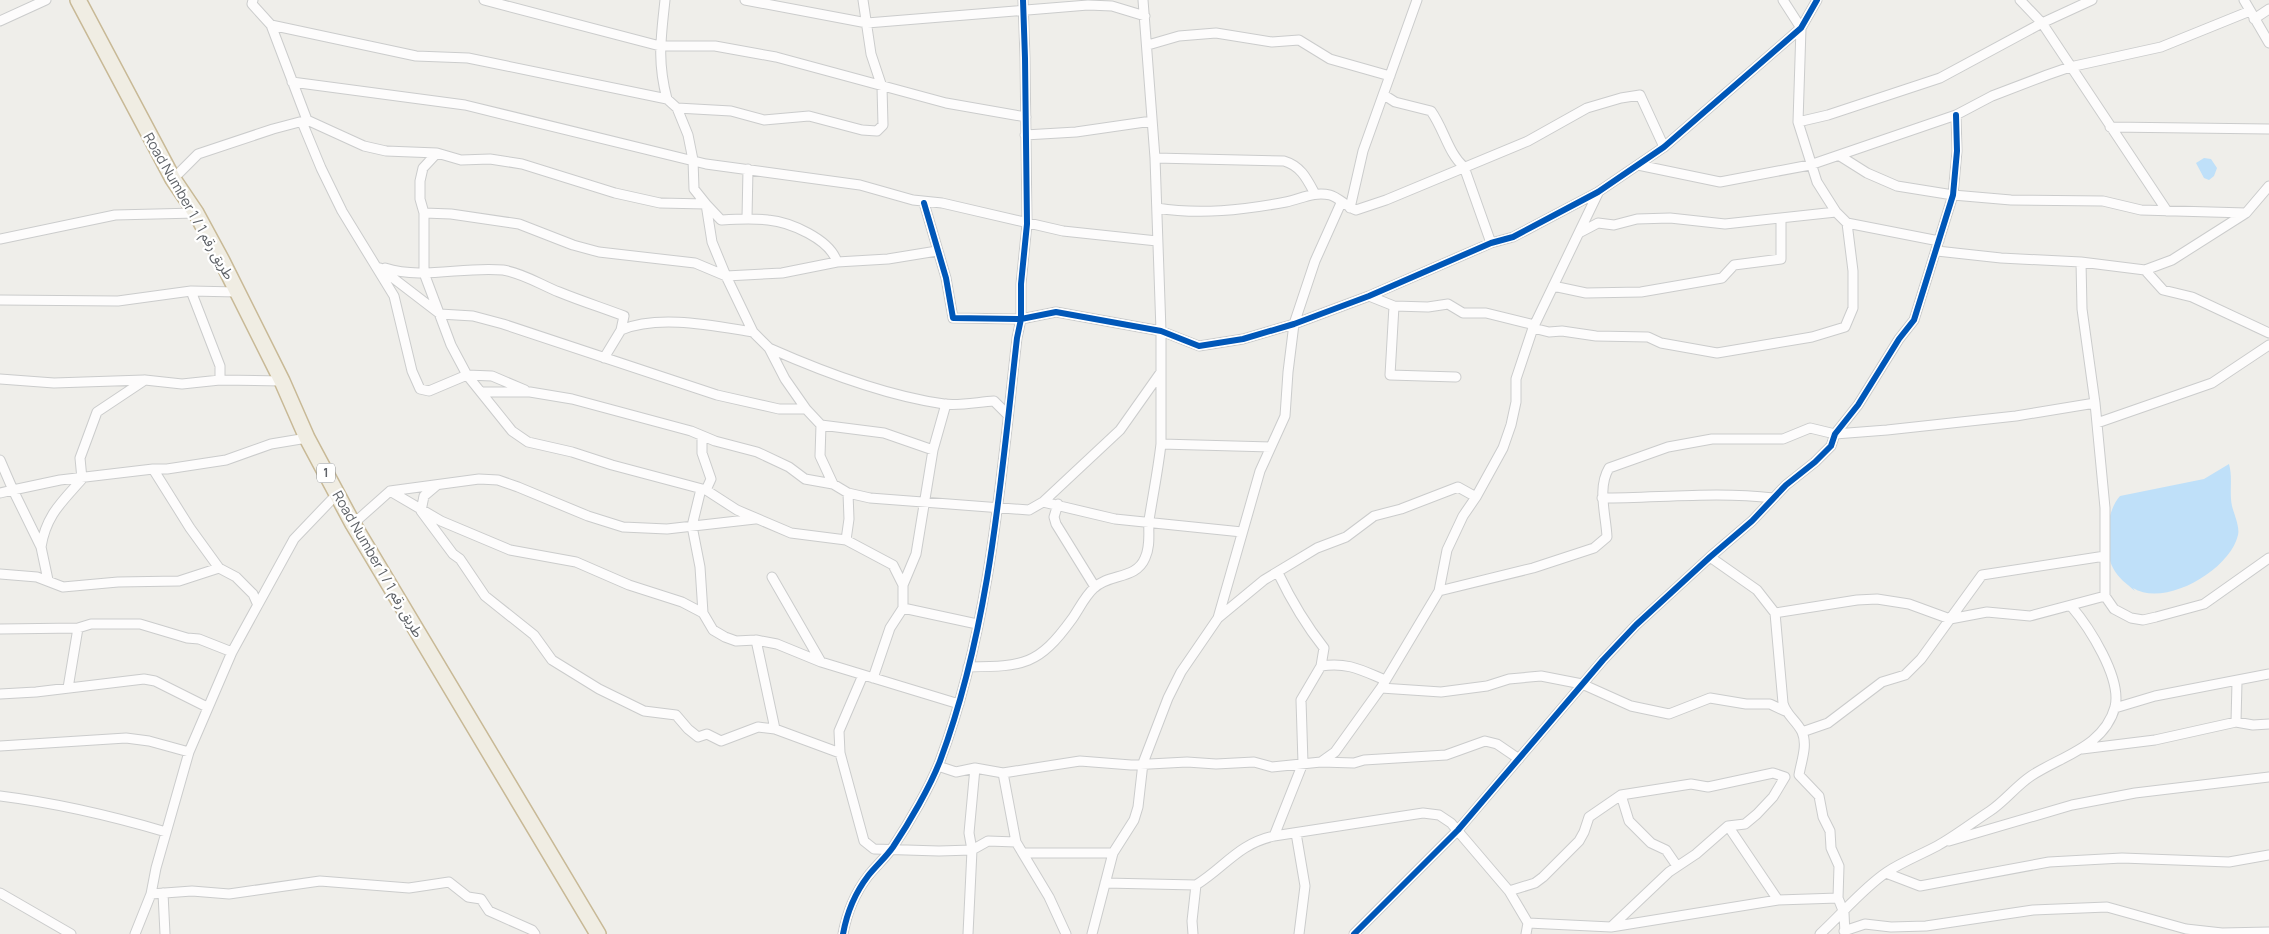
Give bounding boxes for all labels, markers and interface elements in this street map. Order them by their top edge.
street label: Road Number 1 / طريق رقم 1 [138,129,239,284]
road number: 1 [317,463,335,482]
street label: Road Number 1 / طريق رقم 1 [327,487,428,642]

